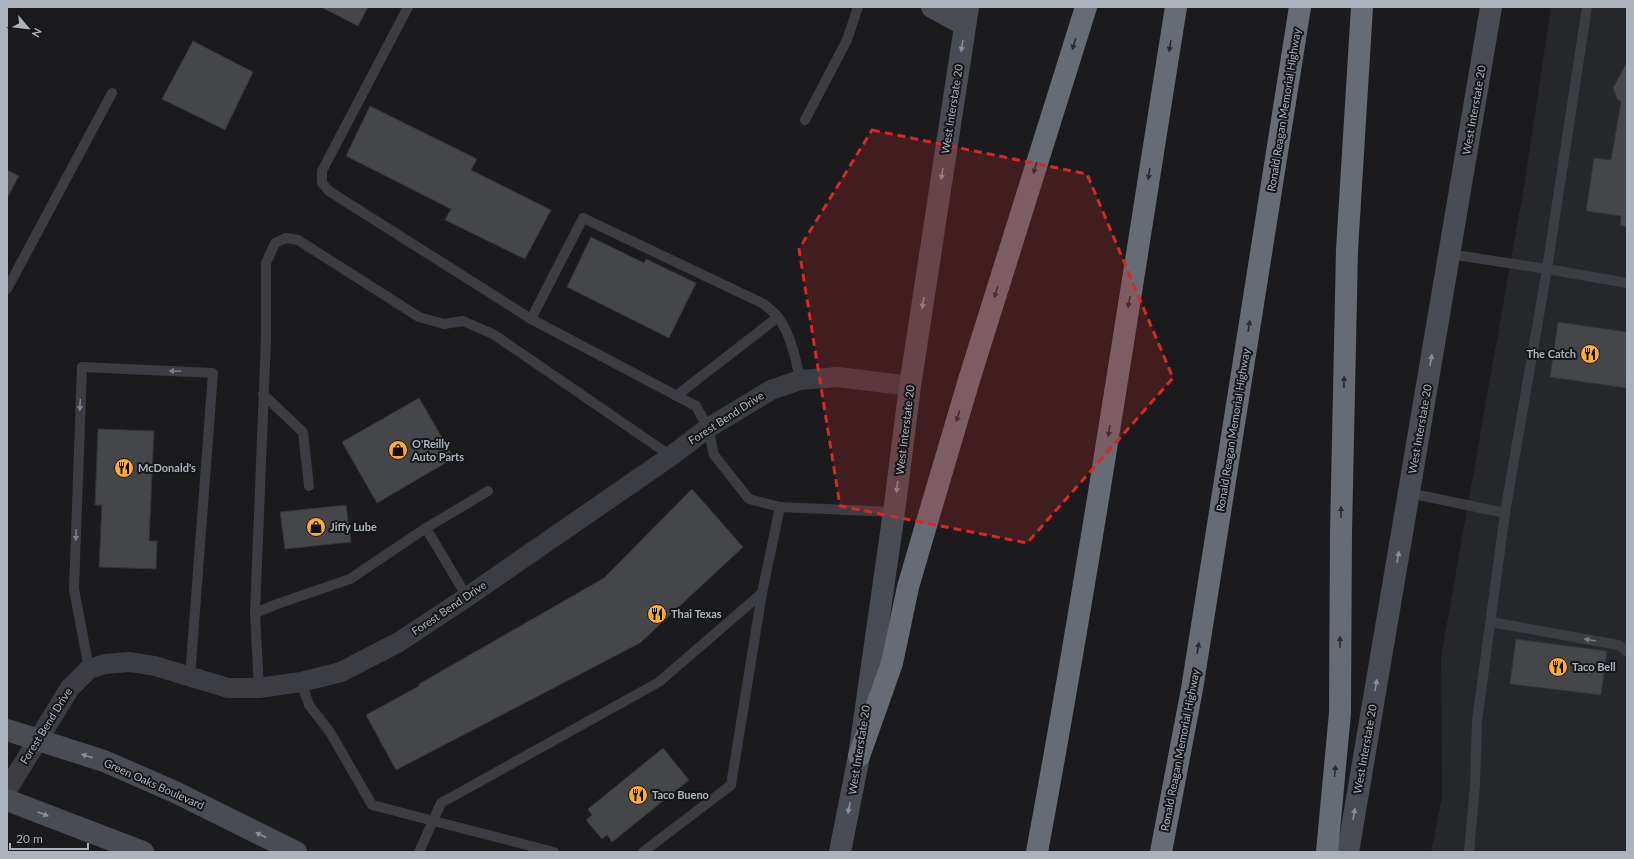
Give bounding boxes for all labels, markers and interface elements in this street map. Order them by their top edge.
north arrow [8,8,48,48]
text: N [30,26,45,40]
street label: Ronald Reagan Memorial Highway [1264,27,1303,192]
one-way arrow [959,39,965,52]
one-way arrow [1071,39,1077,51]
one-way arrow [1167,39,1173,52]
street label: West Interstate 20 [938,63,965,155]
street label: West Interstate 20 [1459,64,1488,155]
one-way arrow [1032,163,1038,175]
one-way arrow [939,168,945,180]
one-way arrow [1146,168,1152,180]
one-way arrow [993,287,999,299]
one-way arrow [1126,296,1132,308]
one-way arrow [920,297,926,309]
one-way arrow [1246,320,1252,333]
restaurant icon: The Catch [1579,343,1601,365]
street label: Ronald Reagan Memorial Highway [1213,347,1252,512]
place label: The Catch [1526,347,1576,360]
one-way arrow [1429,354,1435,366]
one-way arrow [168,368,181,374]
one-way arrow [1341,375,1347,388]
street label: West Interstate 20 [1405,383,1434,474]
street label: West Interstate 20 [893,384,917,476]
street label: Forest Bend Drive [686,388,766,447]
one-way arrow [77,399,84,411]
one-way arrow [955,411,961,423]
one-way arrow [1106,425,1112,437]
place label: O'Reilly Auto Parts [411,437,464,463]
shop icon: O'Reilly Auto Parts [387,439,409,461]
restaurant icon: McDonald's [113,457,135,479]
place label: McDonald's [138,461,196,474]
one-way arrow [894,481,901,493]
one-way arrow [1338,506,1345,518]
shop icon: Jiffy Lube [305,516,327,538]
place label: Jiffy Lube [330,520,377,533]
one-way arrow [72,529,79,541]
one-way arrow [1395,551,1401,563]
street label: Forest Bend Drive [409,578,489,637]
restaurant icon: Thai Texas [646,603,668,625]
place label: Thai Texas [671,607,722,620]
one-way arrow [1337,635,1343,648]
one-way arrow [1584,637,1596,643]
one-way arrow [1195,642,1201,655]
restaurant icon: Taco Bell [1547,656,1569,678]
place label: Taco Bell [1572,660,1616,673]
street label: Ronald Reagan Memorial Highway [1157,667,1202,832]
one-way arrow [1373,679,1379,691]
street label: Forest Bend Drive [17,685,74,766]
street label: West Interstate 20 [1350,703,1379,794]
street label: West Interstate 20 [845,704,872,796]
one-way arrow [81,752,93,758]
street label: Green Oaks Boulevard [102,756,206,811]
one-way arrow [1332,765,1338,777]
restaurant icon: Taco Bueno [627,784,649,806]
place label: Taco Bueno [652,788,709,801]
one-way arrow [846,802,852,814]
one-way arrow [1352,807,1358,820]
one-way arrow [38,812,50,818]
scale bar [10,825,88,851]
text: 20 m [16,831,43,846]
one-way arrow [255,831,266,838]

